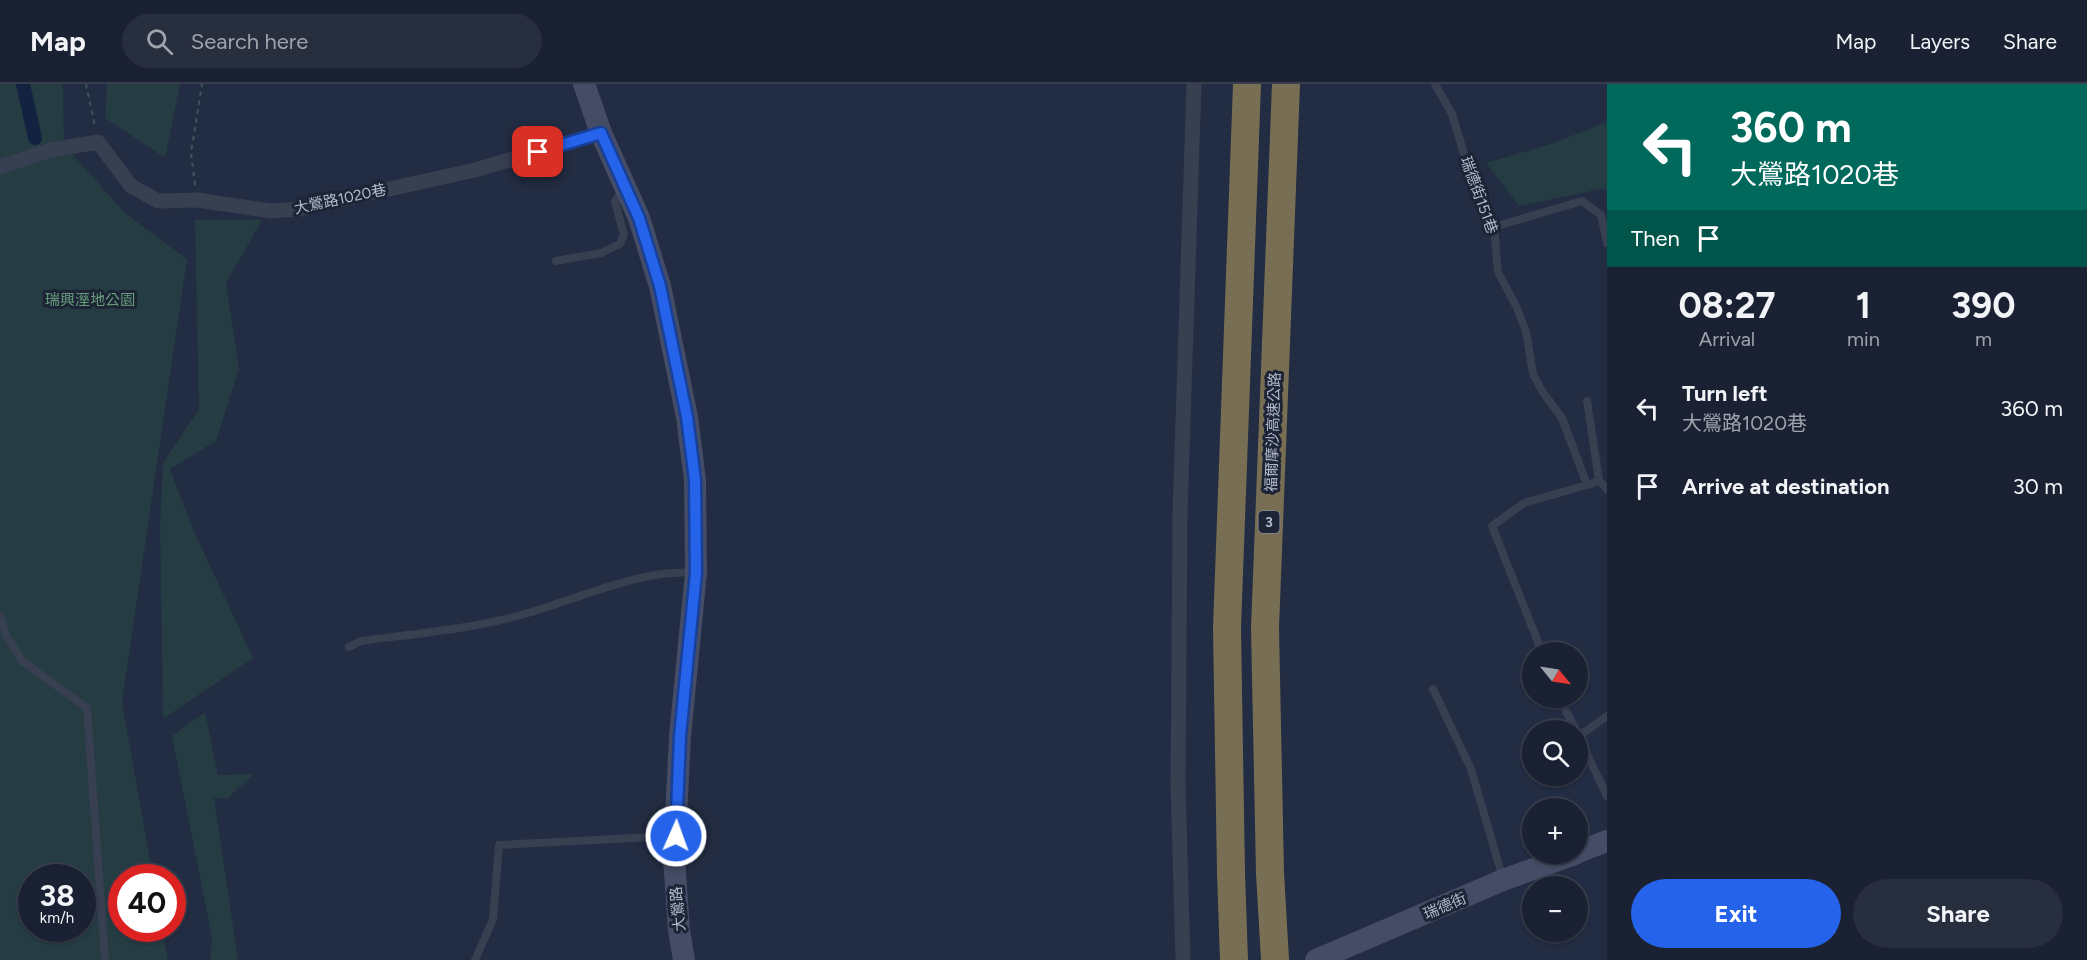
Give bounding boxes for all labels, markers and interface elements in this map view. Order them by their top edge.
search box [122,14,542,68]
text: Map [30,24,86,58]
icon: search [143,25,176,58]
text: Search here [191,28,308,55]
text: Map [1836,29,1876,54]
text: Layers [1909,29,1970,54]
text: Share [2003,29,2057,54]
text: 360 m [1730,102,1852,153]
icon: left [1631,108,1709,186]
pin [512,126,563,177]
icon: arrive [521,135,554,168]
street label: 瑞德街151巷 [1457,154,1501,236]
text: 大鶯路1020巷 [1730,158,1899,191]
street label: 大鶯路1020巷 [292,180,388,218]
icon: arrive [1692,222,1725,255]
text: Then [1631,225,1680,252]
text: 08:27 [1678,284,1776,327]
text: 1 [1856,284,1871,327]
text: 390 [1951,284,2016,327]
park label: 瑞興溼地公園 [45,291,135,309]
text: Arrival [1699,327,1755,351]
text: min [1847,327,1880,351]
text: m [1975,327,1992,351]
street label: 福爾摩沙高速公路 [1262,372,1284,492]
text: Turn left [1682,380,1768,407]
icon: left [1631,392,1664,425]
text: 360 m [2000,395,2063,422]
text: 大鶯路1020巷 [1682,411,1807,435]
icon: arrive [1631,470,1664,503]
text: Arrive at destination [1682,473,1890,500]
text: 30 m [2013,473,2063,500]
road number: 3 [1258,511,1280,533]
north arrow [1522,642,1588,708]
map controls [1522,642,1588,942]
button: search [1522,720,1588,786]
button: + [1522,798,1588,864]
position arrow [644,804,708,868]
speed limit sign: 40 [108,864,186,942]
button: − [1522,876,1588,942]
text: 38 [39,877,75,914]
button: Exit [1631,879,1841,948]
button: Share [1853,879,2063,948]
street label: 大鶯路 [667,886,689,932]
street label: 瑞德街 [1421,889,1469,923]
text: km/h [40,909,74,927]

